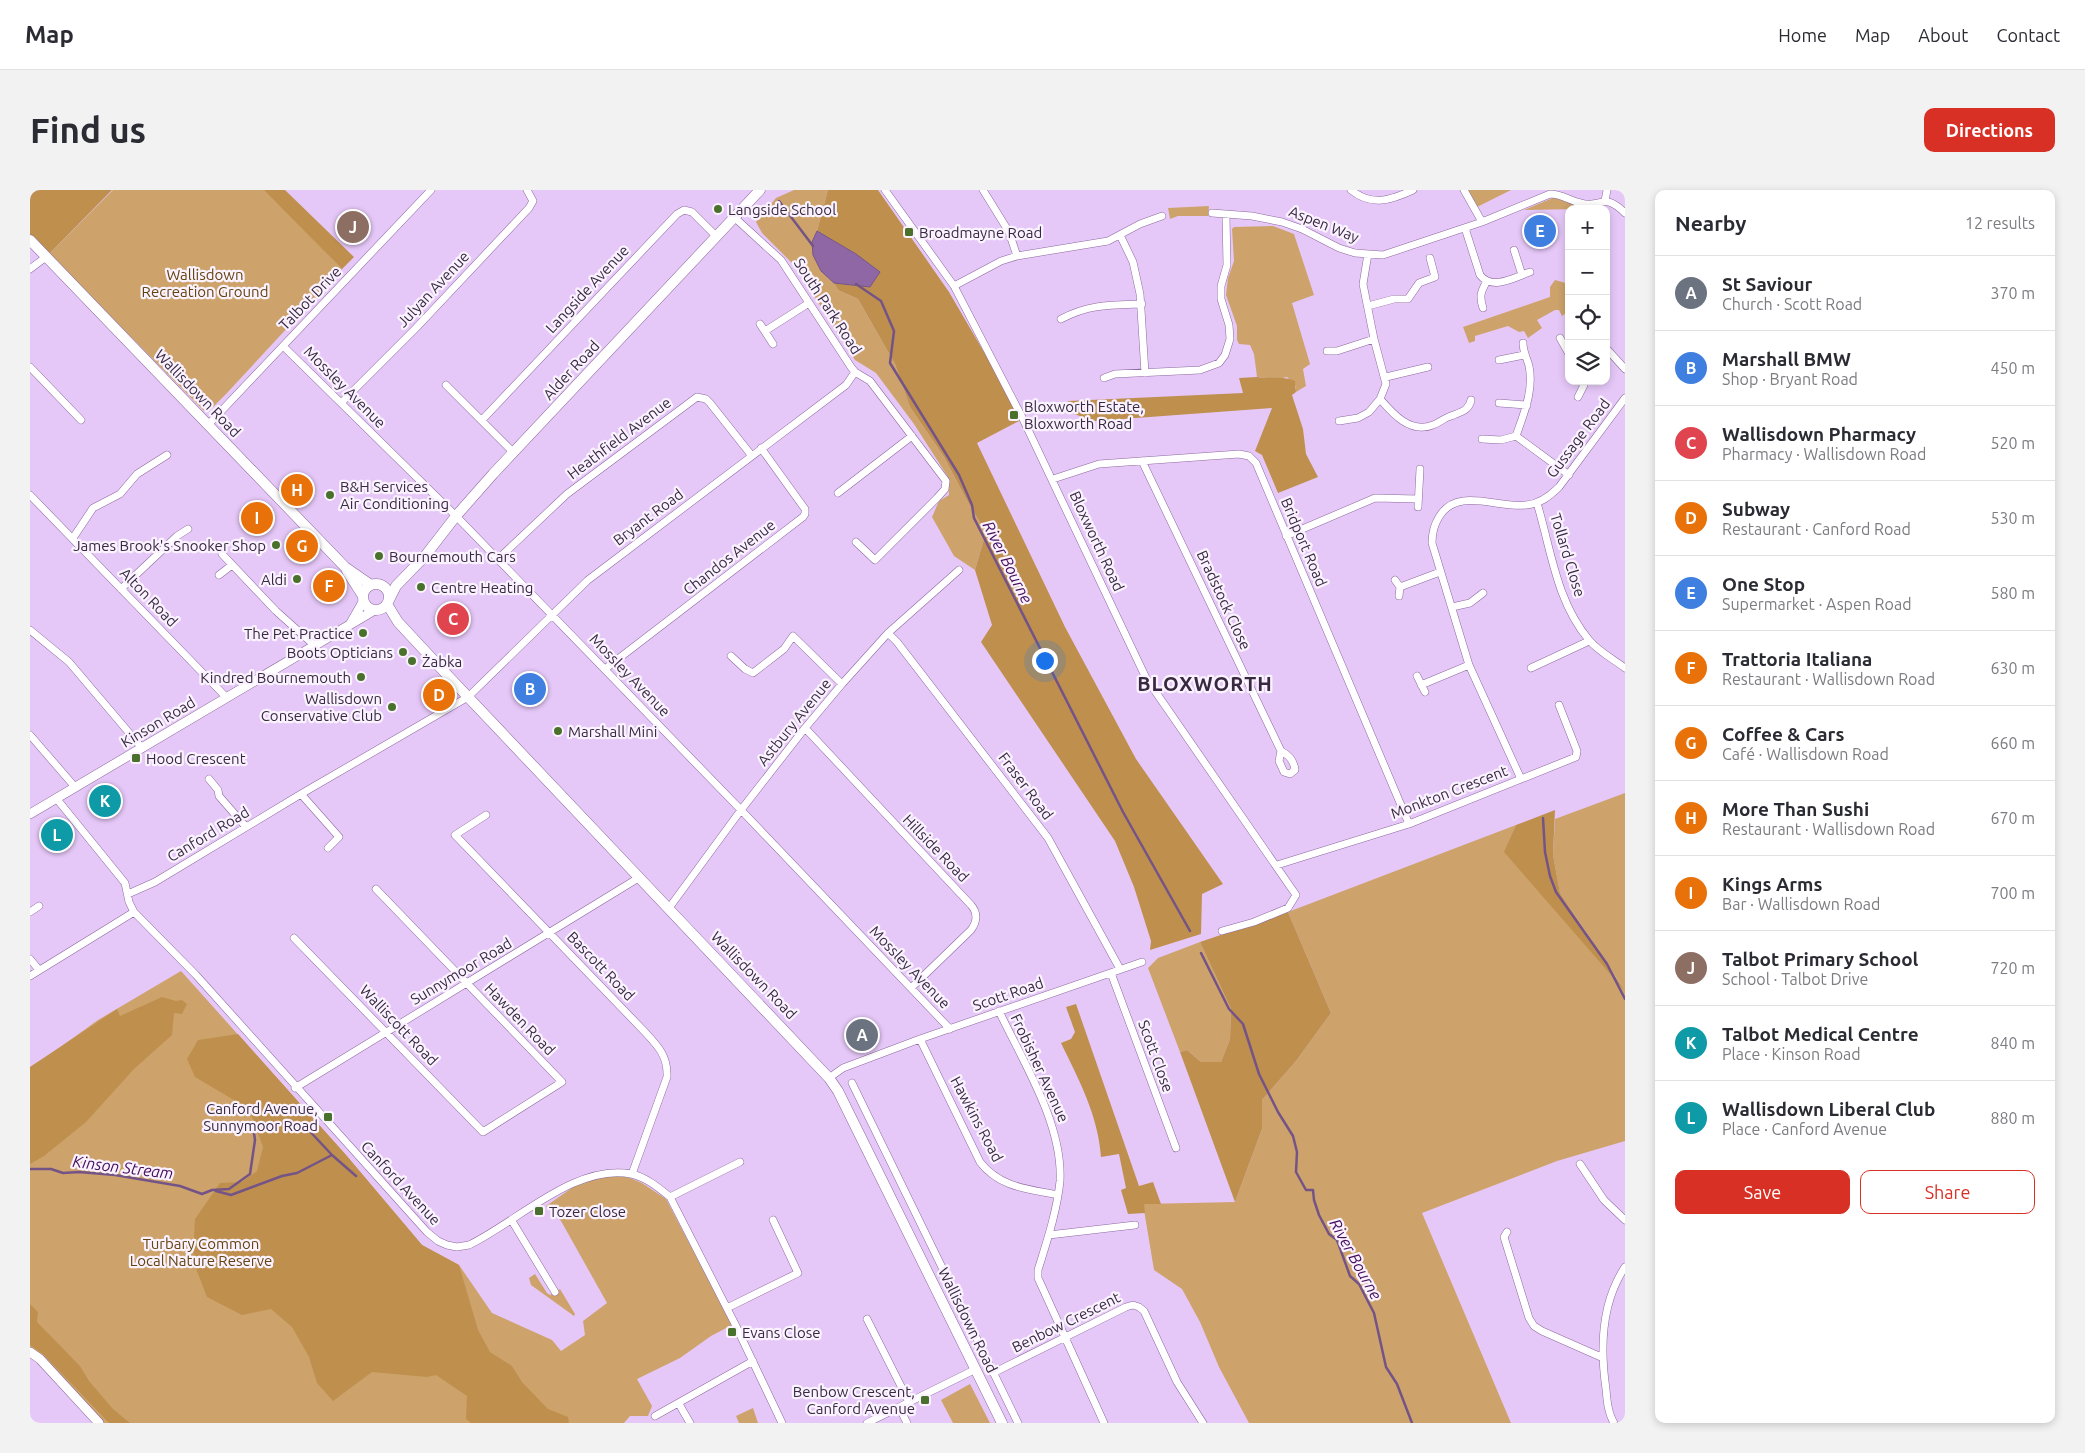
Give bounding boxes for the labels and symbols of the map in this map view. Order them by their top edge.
place label: Langside School [728,201,836,218]
street label: Aspen Way [1287,202,1361,246]
marker: Langside School [712,203,724,215]
pin: J [337,208,369,246]
pin: E [1524,212,1556,250]
place label: Broadmayne Road [919,224,1042,241]
marker: Broadmayne Road [903,226,915,238]
street label: Langside Avenue [542,242,632,336]
street label: Julyan Avenue [394,248,472,330]
street label: South Park Road [791,255,865,357]
street label: Talbot Drive [275,263,345,333]
park label: Wallisdown Recreation Ground [142,266,268,300]
street label: Alder Road [539,337,603,403]
street label: Mossley Avenue [301,343,389,431]
street label: Wallisdown Road [152,346,244,440]
street label: Heathfield Avenue [564,394,674,482]
street label: Gussage Road [1543,395,1613,481]
place label: Bloxworth Estate, Bloxworth Road [1024,398,1144,432]
marker: Bloxworth Estate, Bloxworth Road [1008,409,1020,421]
pin: H [281,471,313,509]
place label: B&H Services Air Conditioning [340,478,449,512]
street label: Bryant Road [610,485,686,549]
street label: Bloxworth Road [1066,488,1128,594]
marker: B&H Services Air Conditioning [324,489,336,501]
street label: Bridport Road [1278,495,1330,589]
pin: I [241,499,273,537]
street label: Tollard Close [1547,511,1589,599]
street label: Chandos Avenue [680,516,778,598]
water label: River Bourne [980,518,1036,606]
pin: G [286,527,318,565]
place label: James Brook's Snooker Shop [73,537,266,554]
marker: James Brook's Snooker Shop [270,539,282,551]
place label: Bournemouth Cars [389,548,516,565]
street label: Bradstock Close [1194,548,1254,652]
marker: Bournemouth Cars [373,550,385,562]
street label: Alton Road [117,564,181,630]
pin: F [313,567,345,605]
place label: Aldi [261,571,287,588]
marker: Aldi [291,573,303,585]
place label: Centre Heating [431,579,533,596]
marker: Centre Heating [415,581,427,593]
pin: C [437,600,469,638]
place label: The Pet Practice [244,625,353,642]
marker: The Pet Practice [357,627,369,639]
street label: Mossley Avenue [586,630,674,720]
place label: Boots Opticians [287,644,393,661]
marker: Boots Opticians [397,646,409,658]
your location [1032,648,1058,674]
place label: Żabka [422,653,462,670]
marker: Żabka [406,655,418,667]
place label: Kindred Bournemouth [200,669,351,686]
pin: B [514,670,546,708]
marker: Kindred Bournemouth [355,671,367,683]
district label: BLOXWORTH [1137,672,1273,695]
street label: Astbury Avenue [754,675,834,769]
pin: D [423,676,455,714]
place label: Wallisdown Conservative Club [261,690,382,724]
street label: Kinson Road [118,693,198,751]
marker: Wallisdown Conservative Club [386,701,398,713]
place label: Marshall Mini [568,723,657,740]
marker: Marshall Mini [552,725,564,737]
street label: Fraser Road [995,749,1057,823]
place label: Hood Crescent [146,750,246,767]
marker: Hood Crescent [130,752,142,764]
street label: Monkton Crescent [1388,762,1510,822]
pin: K [89,782,121,820]
street label: Canford Road [164,803,252,865]
street label: Hillside Road [900,811,972,885]
pin: L [41,816,73,854]
street label: Mossley Avenue [866,922,954,1012]
street label: Bascott Road [564,928,638,1004]
street label: Wallisdown Road [708,928,800,1022]
street label: Sunnymoor Road [407,934,515,1008]
street label: Scott Road [971,974,1045,1014]
street label: Hawden Road [481,979,559,1059]
street label: Walliscott Road [356,981,442,1069]
street label: Frobisher Avenue [1007,1011,1073,1125]
pin: A [846,1016,878,1054]
street label: Scott Close [1135,1018,1177,1094]
street label: Hawkins Road [947,1073,1007,1165]
place label: Canford Avenue, Sunnymoor Road [203,1100,318,1134]
marker: Canford Avenue, Sunnymoor Road [322,1111,334,1123]
street label: Canford Avenue [358,1138,444,1228]
water label: Kinson Stream [72,1152,174,1182]
place label: Tozer Close [549,1203,626,1220]
marker: Tozer Close [533,1205,545,1217]
water label: River Bourne [1326,1215,1386,1303]
park label: Turbary Common Local Nature Reserve [130,1235,272,1269]
street label: Wallisdown Road [935,1265,1001,1375]
street label: Benbow Crescent [1009,1288,1123,1356]
place label: Evans Close [742,1324,820,1341]
marker: Evans Close [726,1326,738,1338]
place label: Benbow Crescent, Canford Avenue [793,1383,915,1417]
marker: Benbow Crescent, Canford Avenue [919,1394,931,1406]

